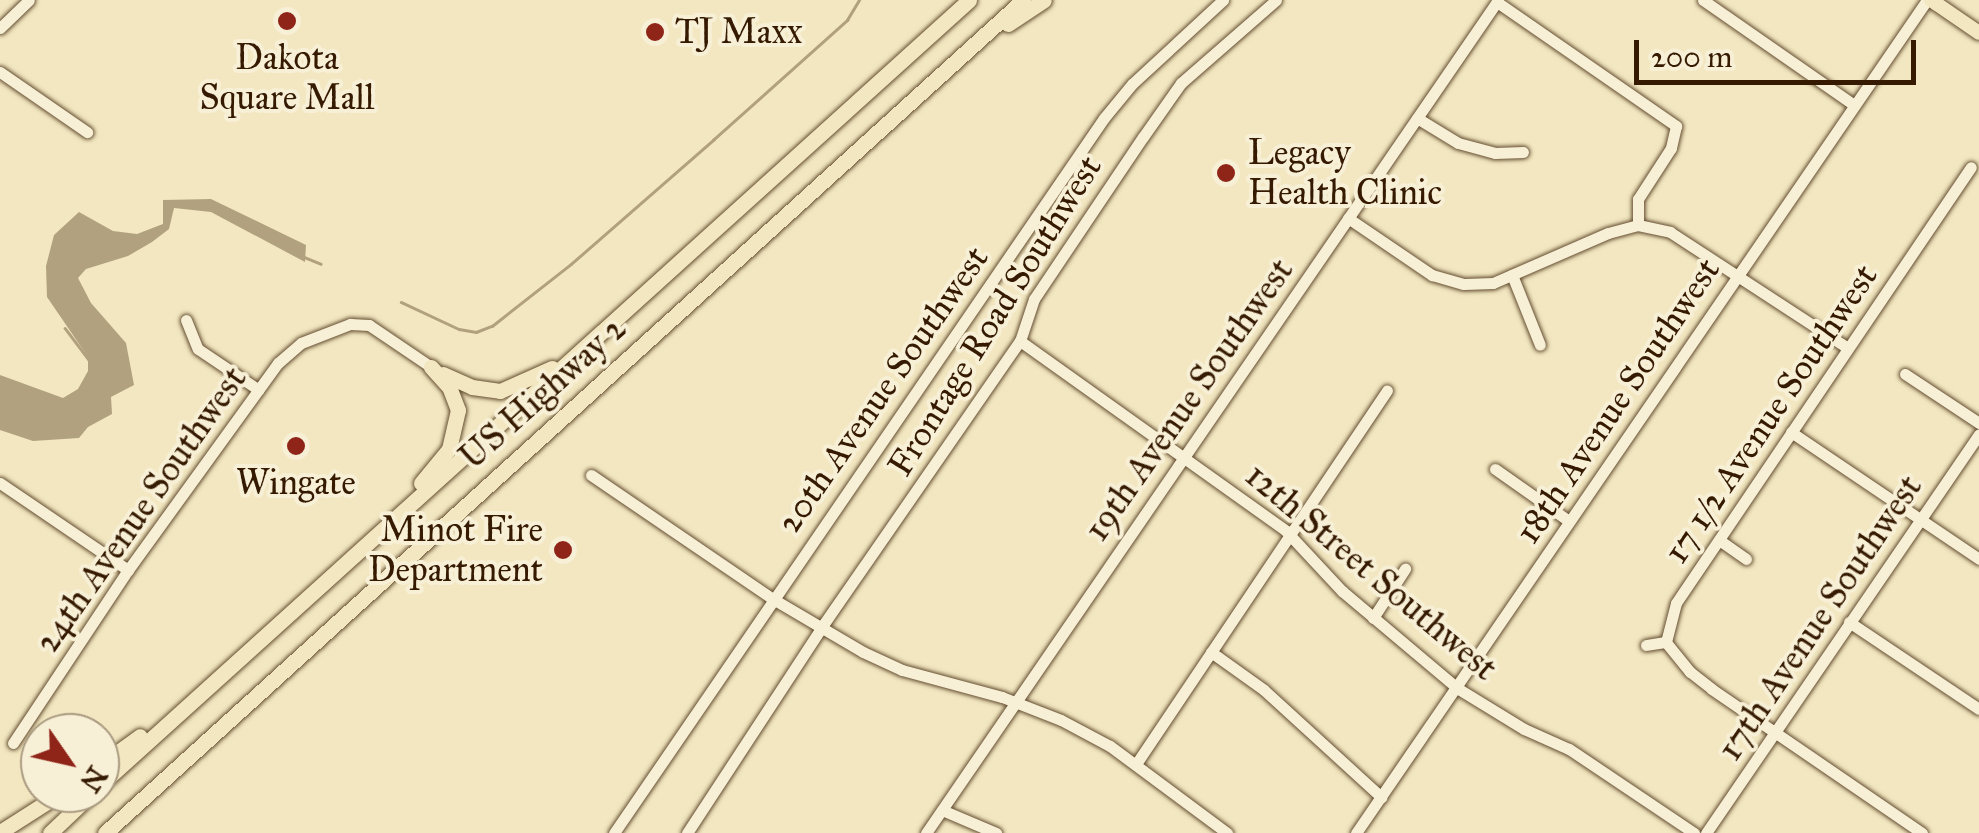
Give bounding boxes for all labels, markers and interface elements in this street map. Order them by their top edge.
marker: Dakota Square Mall [276,10,298,32]
place label: TJ Maxx [675,11,803,53]
scale bar [1639,20,1922,82]
marker: TJ Maxx [644,21,666,43]
place label: Dakota Square Mall [199,37,375,119]
text: 200 m [1651,39,1732,75]
place label: Legacy Health Clinic [1248,132,1442,214]
street label: Frontage Road Southwest [879,148,1111,484]
marker: Legacy Health Clinic [1213,160,1239,186]
street label: 20th Avenue Southwest [768,239,998,541]
street label: 18th Avenue Southwest [1507,250,1729,552]
street label: 19th Avenue Southwest [1076,251,1302,549]
street label: 17 1/2 Avenue Southwest [1655,257,1887,571]
street label: US Highway 2 [451,308,635,478]
street label: 24th Avenue Southwest [26,359,256,661]
marker: Wingate [285,435,307,457]
street label: 12th Street Southwest [1237,455,1505,689]
place label: Wingate [236,462,356,504]
street label: 17th Avenue Southwest [1709,467,1931,769]
place label: Minot Fire Department [368,509,543,591]
marker: Minot Fire Department [552,539,574,561]
north arrow [20,713,120,813]
text: N [72,759,115,799]

